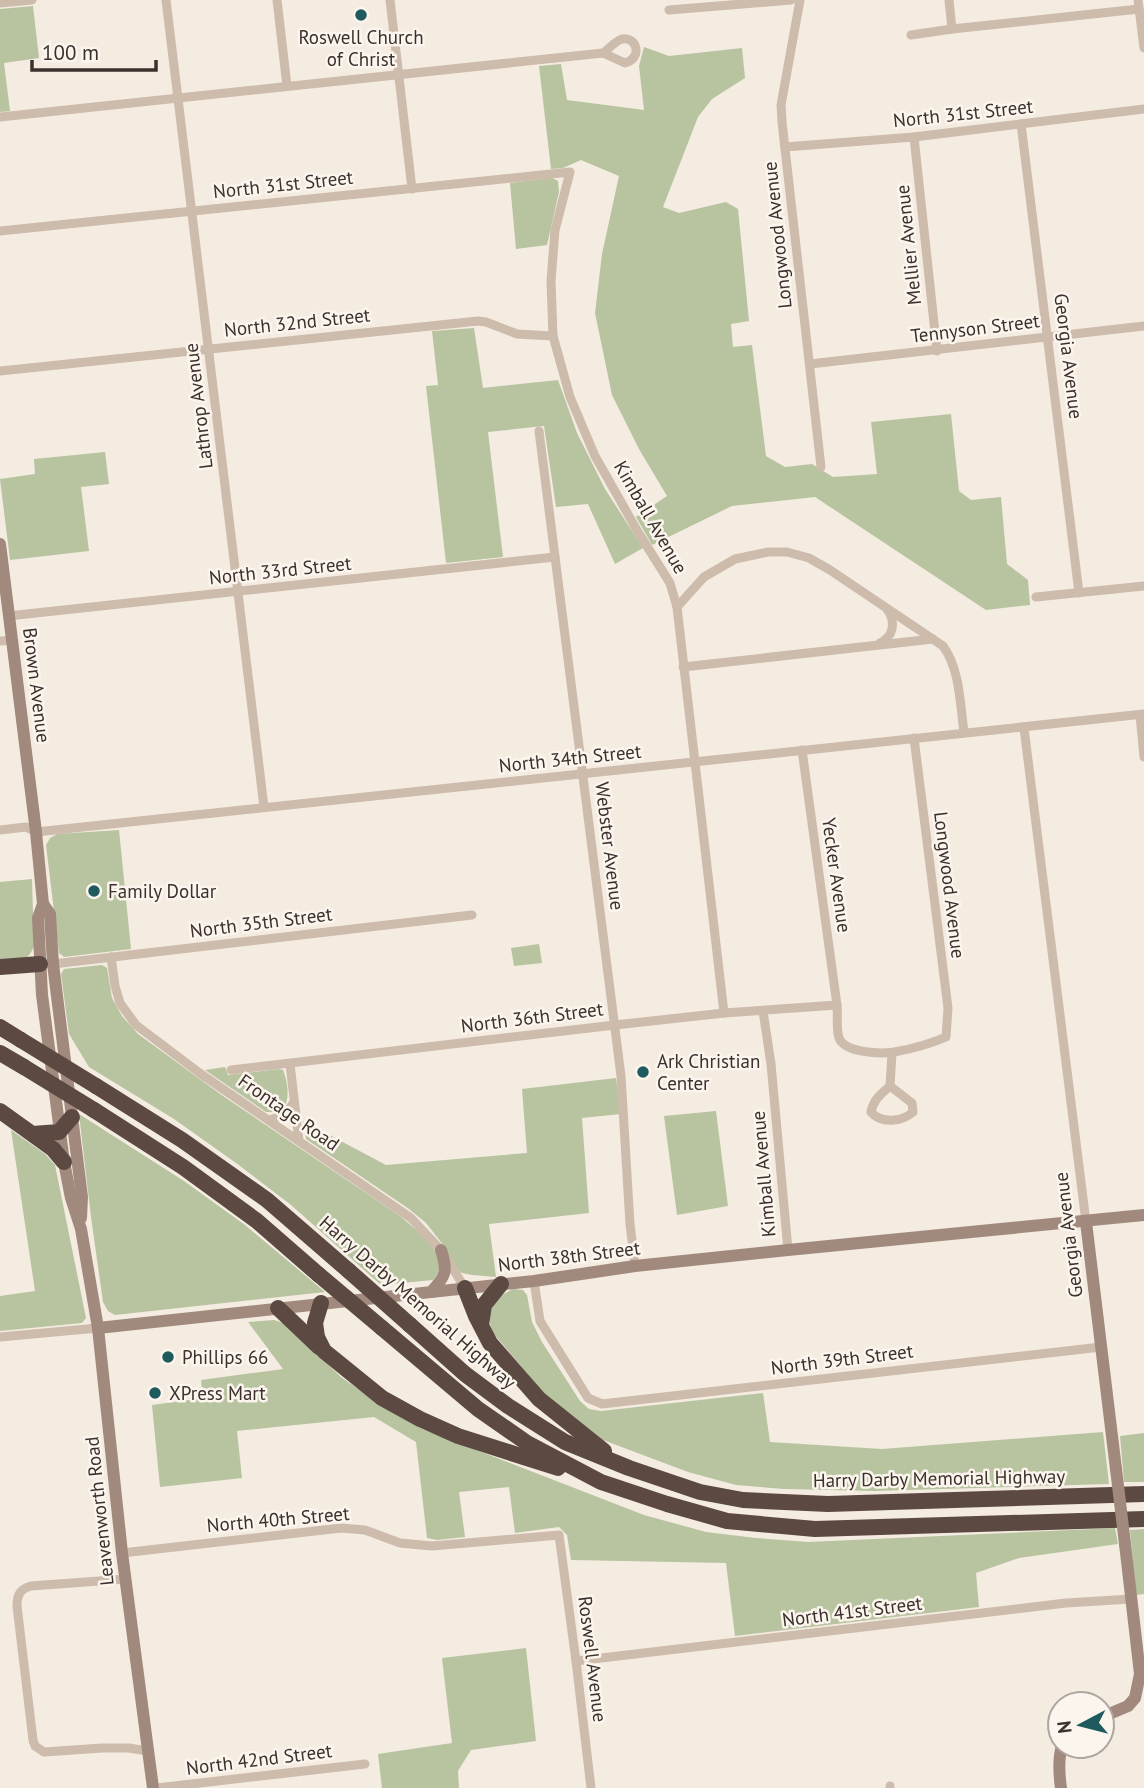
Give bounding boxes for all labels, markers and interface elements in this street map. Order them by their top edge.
marker: Roswell Church of Christ [353,7,369,23]
place label: Roswell Church of Christ [298,25,424,71]
scale bar [32,28,156,72]
text: 100 m [42,39,99,66]
street label: North 31st Street [892,94,1035,132]
street label: Longwood Avenue [757,160,797,310]
street label: North 31st Street [212,165,355,203]
street label: Mellier Avenue [890,184,926,306]
street label: Georgia Avenue [1049,292,1089,420]
street label: North 32nd Street [223,302,372,342]
street label: Tennyson Street [909,308,1041,348]
street label: Lathrop Avenue [178,342,218,470]
street label: Kimball Avenue [609,456,693,578]
street label: North 33rd Street [208,551,353,589]
street label: Brown Avenue [18,626,56,744]
street label: North 34th Street [498,739,643,777]
street label: Webster Avenue [590,781,630,911]
street label: Longwood Avenue [929,810,971,960]
street label: Yecker Avenue [817,816,857,934]
place label: Family Dollar [108,879,217,903]
marker: Family Dollar [86,883,102,899]
street label: North 35th Street [189,901,334,943]
street label: North 36th Street [460,996,605,1038]
place label: Ark Christian Center [657,1049,760,1095]
marker: Ark Christian Center [635,1064,651,1080]
street label: Frontage Road [234,1068,344,1156]
street label: Kimball Avenue [746,1110,780,1238]
street label: Georgia Avenue [1048,1171,1088,1299]
street label: Harry Darby Memorial Highway [315,1210,521,1394]
street label: North 38th Street [497,1235,642,1277]
street label: North 39th Street [770,1338,915,1380]
place label: Phillips 66 [182,1345,268,1369]
marker: Phillips 66 [160,1349,176,1365]
place label: XPress Mart [169,1381,266,1405]
marker: XPress Mart [147,1385,163,1401]
street label: Leavenworth Road [79,1435,119,1587]
street label: Harry Darby Memorial Highway [813,1464,1066,1492]
street label: North 40th Street [206,1501,351,1537]
street label: North 41st Street [781,1590,924,1631]
street label: Roswell Avenue [573,1595,613,1723]
north arrow [1046,1690,1116,1760]
text: N [1051,1719,1077,1735]
street label: North 42nd Street [185,1738,334,1780]

